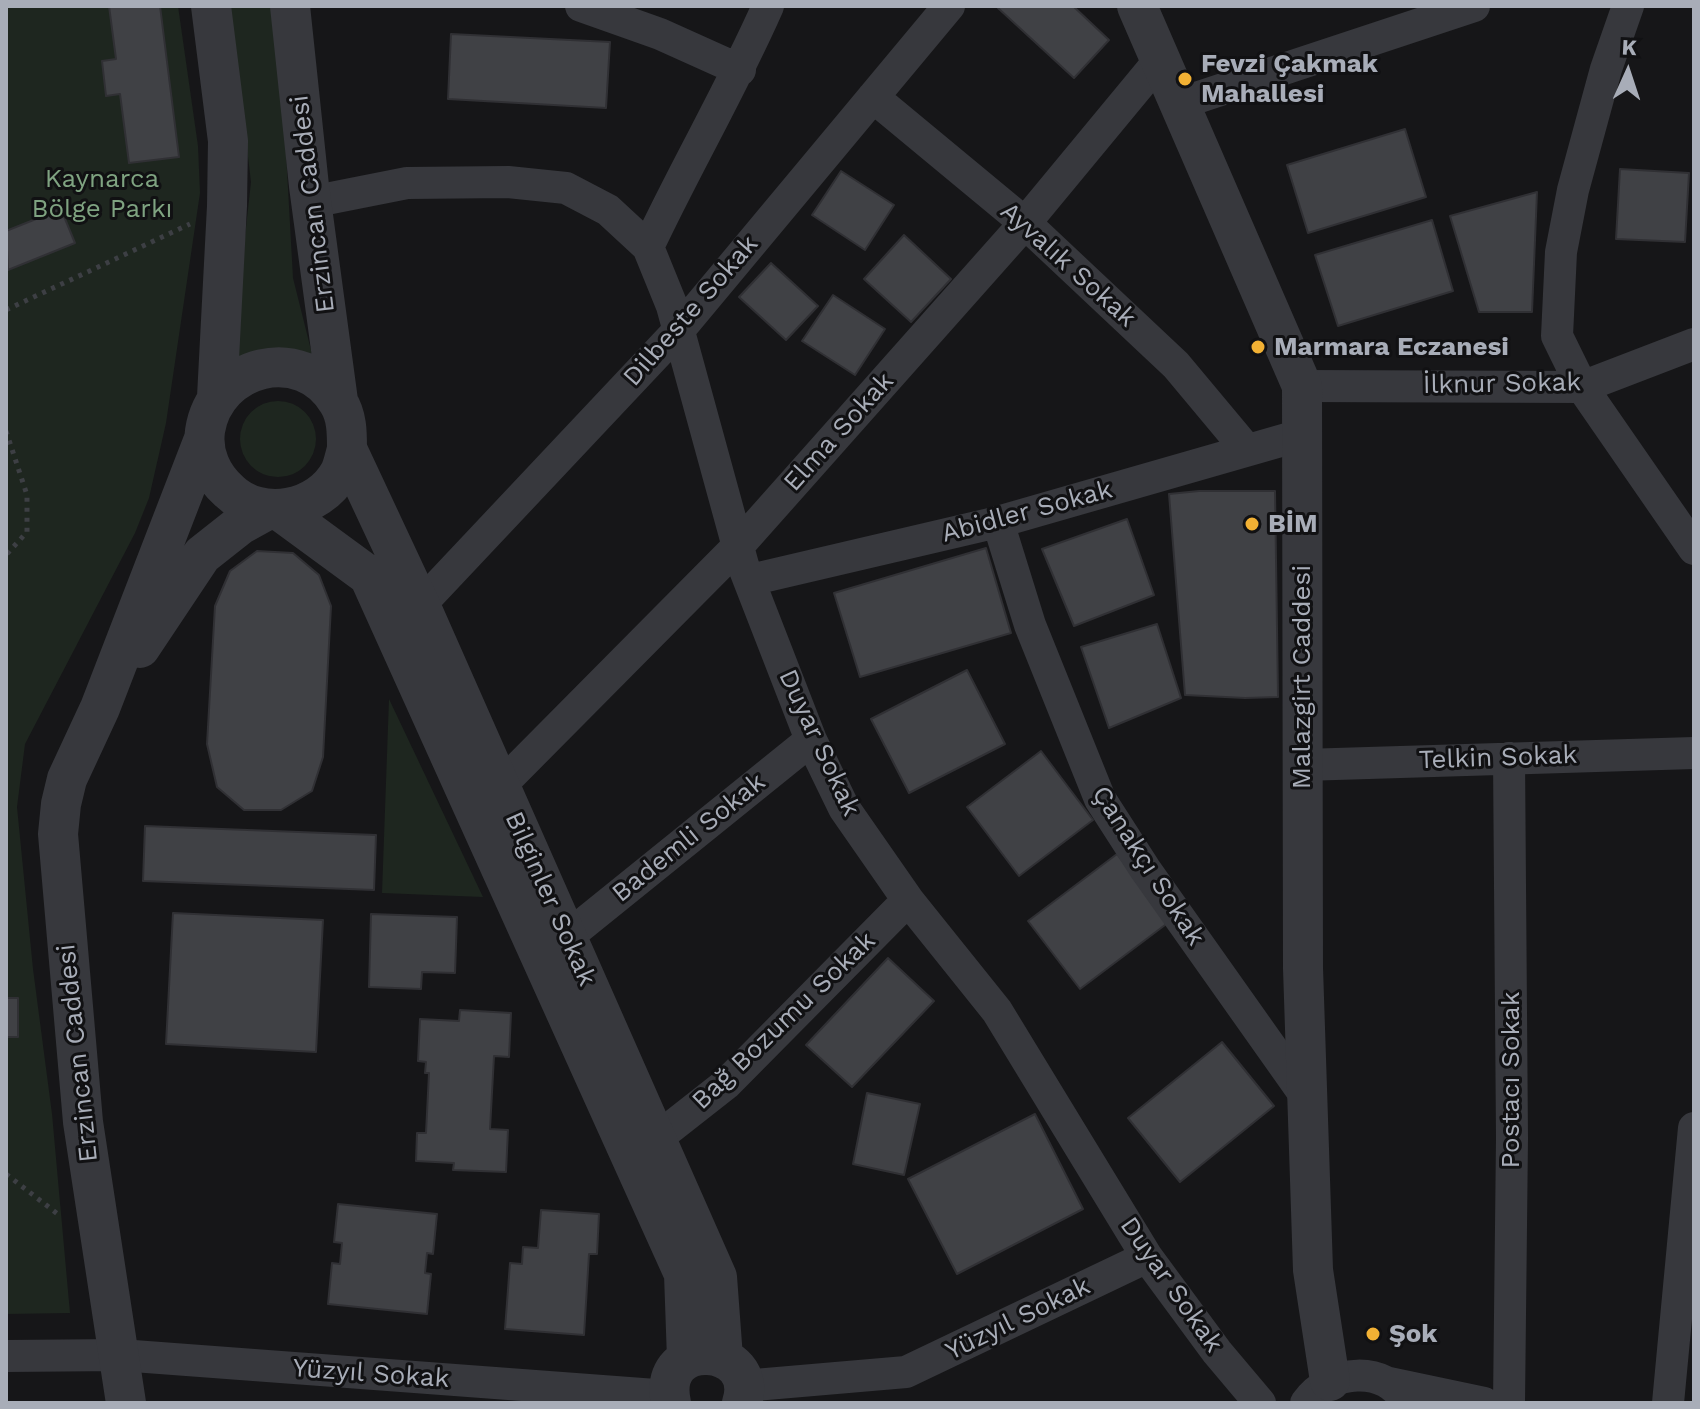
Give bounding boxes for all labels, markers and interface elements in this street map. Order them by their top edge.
north arrow [1588,32,1668,112]
text: K [1621,35,1638,60]
place label: Fevzi Çakmak Mahallesi [1201,48,1378,110]
marker: Fevzi Çakmak Mahallesi [1176,70,1194,88]
street label: Erzincan Caddesi [284,93,342,315]
park label: Kaynarca Bölge Parkı [31,163,173,224]
street label: Ayvalık Sokak [994,196,1142,334]
street label: Dilbeste Sokak [617,229,765,393]
place label: Marmara Eczanesi [1274,331,1509,363]
marker: Marmara Eczanesi [1249,338,1267,356]
street label: Elma Sokak [778,366,900,498]
street label: İlknur Sokak [1423,367,1581,401]
street label: Abidler Sokak [938,474,1116,550]
place label: BİM [1268,508,1318,540]
marker: BİM [1243,515,1261,533]
street label: Malazgirt Caddesi [1286,565,1318,789]
street label: Duyar Sokak [771,665,867,821]
street label: Telkin Sokak [1418,740,1578,776]
street label: Bademli Sokak [606,767,772,909]
street label: Çanakçı Sokak [1085,780,1211,952]
street label: Bilginler Sokak [498,807,602,991]
street label: Bağ Bozumu Sokak [686,926,882,1116]
street label: Erzincan Caddesi [51,942,105,1164]
street label: Postacı Sokak [1495,991,1527,1169]
street label: Duyar Sokak [1113,1211,1229,1359]
street label: Yüzyıl Sokak [941,1271,1095,1367]
place label: Şok [1389,1318,1438,1350]
marker: Şok [1364,1325,1382,1343]
street label: Yüzyıl Sokak [292,1353,450,1395]

